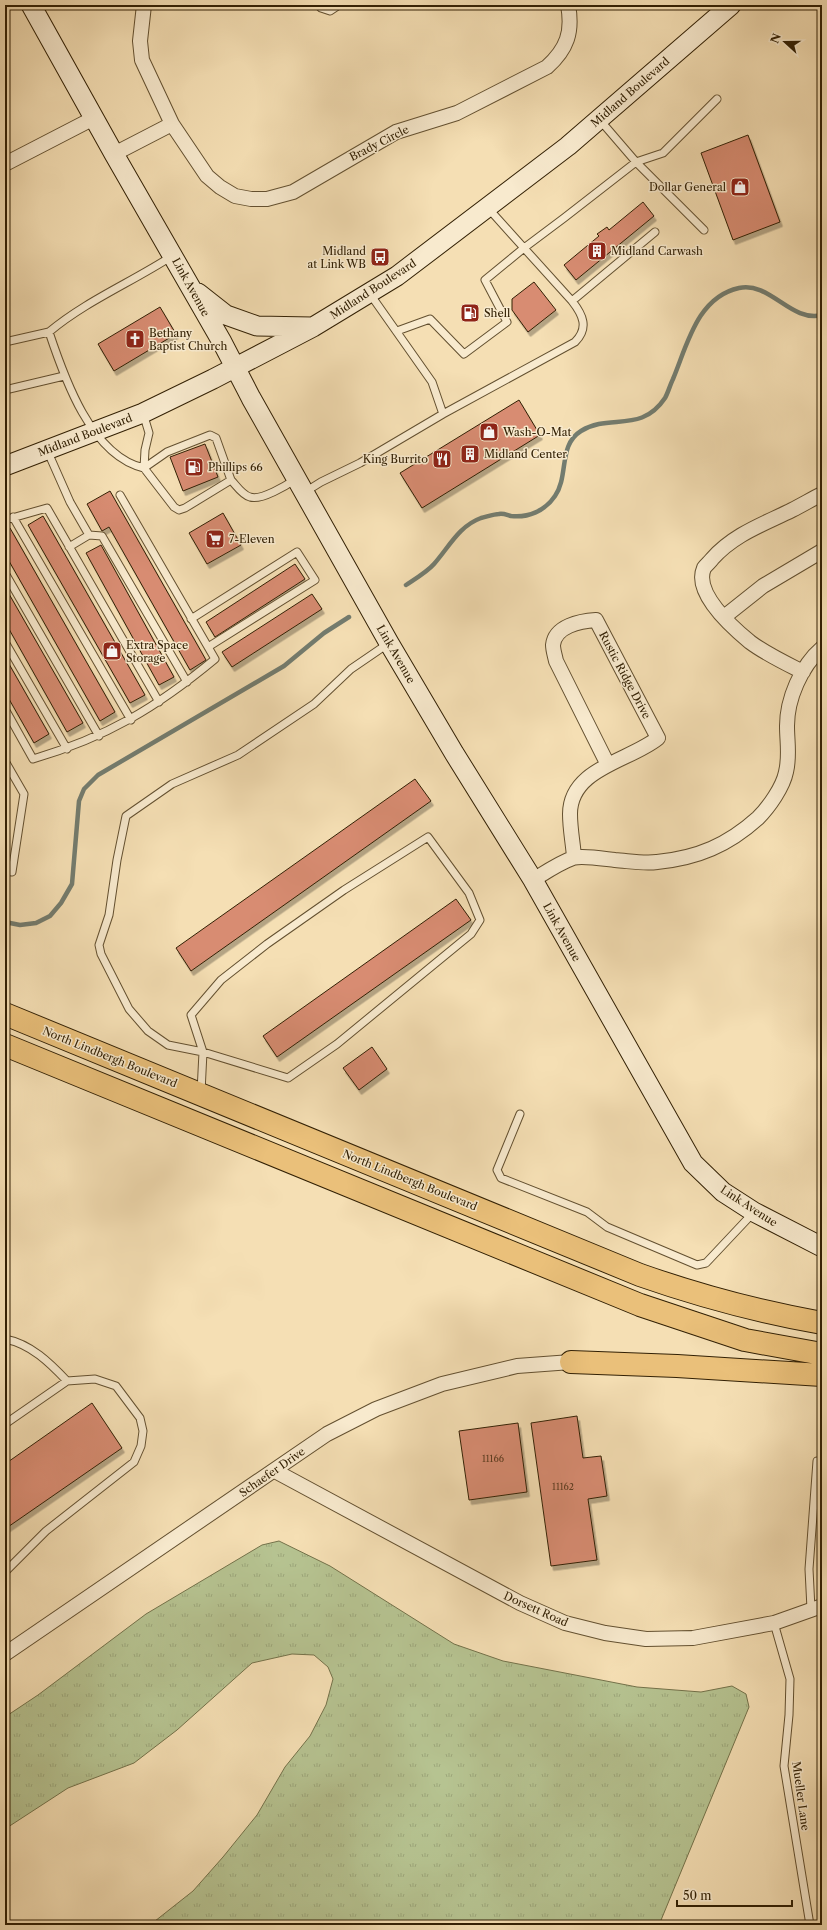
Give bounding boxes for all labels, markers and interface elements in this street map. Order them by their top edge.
north arrow [765,22,805,62]
text: N [767,31,784,45]
street label: Midland Boulevard [588,54,672,130]
street label: Brady Circle [347,122,411,164]
shop icon: Dollar General [729,176,751,198]
place label: Dollar General [649,180,727,194]
building icon: Midland Carwash [586,240,608,262]
place label: Midland at Link WB [308,244,366,271]
place label: Midland Carwash [611,244,703,258]
bus stop icon: Midland at Link WB [369,246,391,268]
street label: Link Avenue [169,255,213,319]
street label: Midland Boulevard [327,256,419,322]
fuel station icon: Shell [459,302,481,324]
place label: Shell [484,306,511,320]
place label: Bethany Baptist Church [149,326,227,353]
church icon: Bethany Baptist Church [124,328,146,350]
street label: Midland Boulevard [36,410,134,459]
shop icon: Wash-O-Mat [478,421,500,443]
place label: Wash-O-Mat [502,425,571,439]
building icon: Midland Center [459,443,481,465]
place label: Midland Center [484,447,567,461]
restaurant icon: King Burrito [431,448,453,470]
place label: King Burrito [363,452,428,466]
fuel station icon: Phillips 66 [183,456,205,478]
place label: Phillips 66 [208,460,263,474]
supermarket icon: 7-Eleven [204,528,226,550]
place label: 7-Eleven [229,532,275,546]
street label: Link Avenue [374,622,418,686]
street label: Rustic Ridge Drive [596,629,654,721]
place label: Extra Space Storage [126,638,188,665]
shop icon: Extra Space Storage [101,640,123,662]
street label: Link Avenue [540,900,584,964]
street label: North Lindbergh Boulevard [41,1024,180,1091]
street label: North Lindbergh Boulevard [341,1147,480,1214]
street label: Link Avenue [718,1182,780,1230]
street label: Schaefer Drive [236,1444,308,1500]
house number: 11166 [482,1453,504,1464]
house number: 11162 [552,1481,574,1492]
street label: Dorsett Road [502,1589,571,1630]
street label: Mueller Lane [789,1760,813,1832]
scale bar [677,1882,792,1908]
text: 50 m [683,1888,712,1903]

